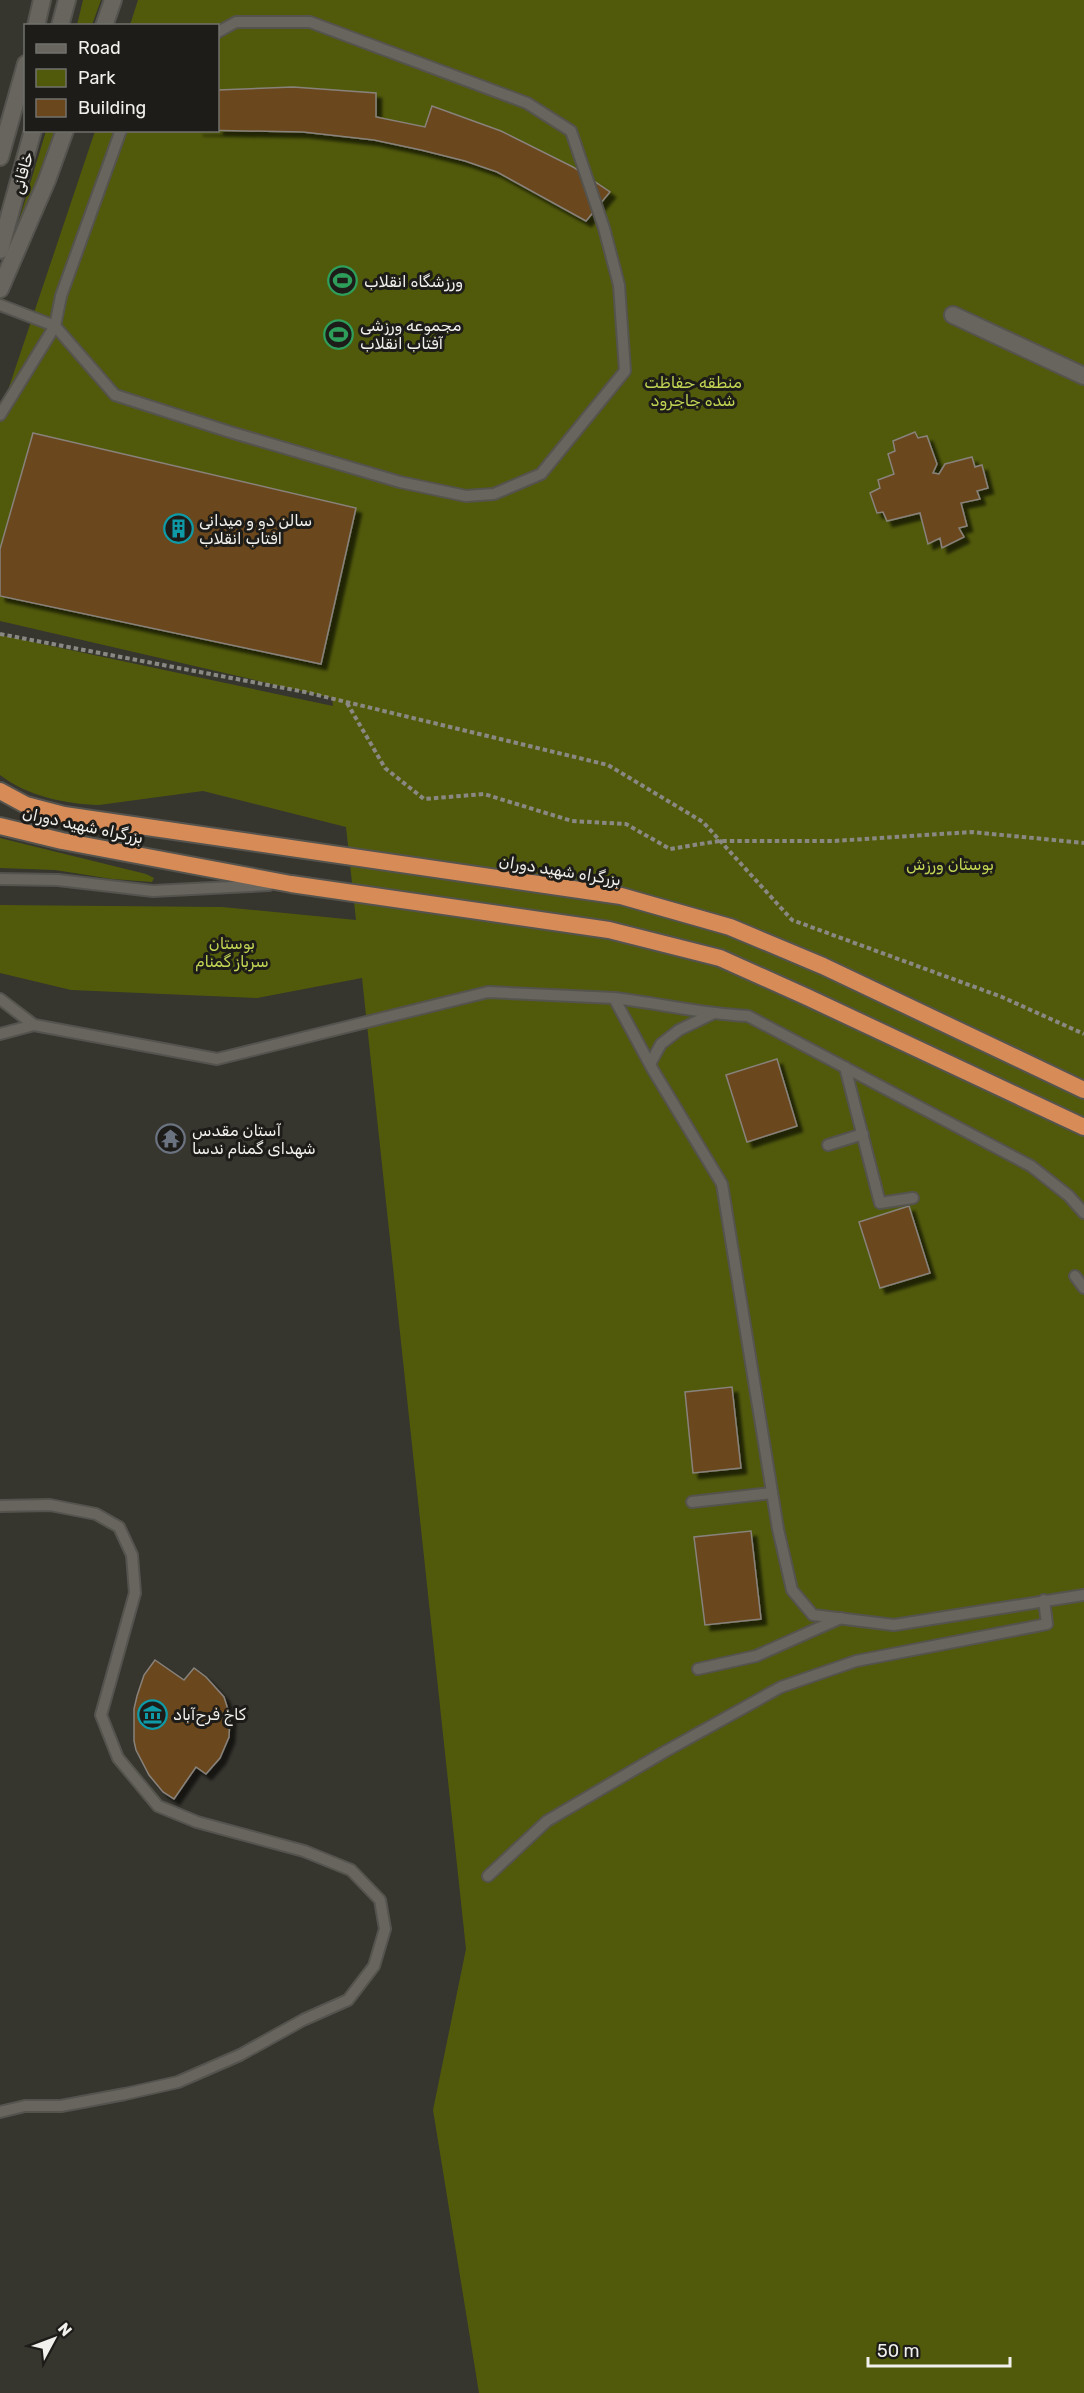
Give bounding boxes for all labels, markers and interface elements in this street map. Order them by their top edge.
legend [24,24,219,132]
text: Road [78,37,121,59]
text: Park [78,67,116,89]
text: Building [78,97,146,119]
street label: خاقانی [8,150,37,196]
sports icon: ورزشگاه انقلاب [327,265,359,297]
place label: ورزشگاه انقلاب [364,272,463,292]
place label: مجموعه ورزشی آفتاب انقلاب [360,316,461,353]
sports icon: مجموعه ورزشی آفتاب انقلاب [323,318,355,350]
park label: منطقه حفاظت شده جاجرود [644,373,742,411]
place label: سالن دو و میدانی افتاب انقلاب [199,511,312,548]
building icon: سالن دو و میدانی افتاب انقلاب [162,513,194,545]
street label: بزرگراه شهید دوران [20,803,145,849]
street label: بزرگراه شهید دوران [497,851,622,891]
park label: بوستان ورزش [906,855,994,875]
park label: بوستان سرباز گمنام [195,934,269,972]
place label: آستان مقدس شهدای گمنام ندسا [192,1121,316,1159]
temple icon: آستان مقدس شهدای گمنام ندسا [155,1123,187,1155]
museum icon: کاخ فرح‌آباد [136,1698,168,1730]
place label: کاخ فرح‌آباد [173,1705,247,1726]
north arrow [24,2309,84,2369]
text: N [54,2319,76,2340]
scale bar [868,2330,1010,2368]
text: 50 m [877,2340,920,2362]

